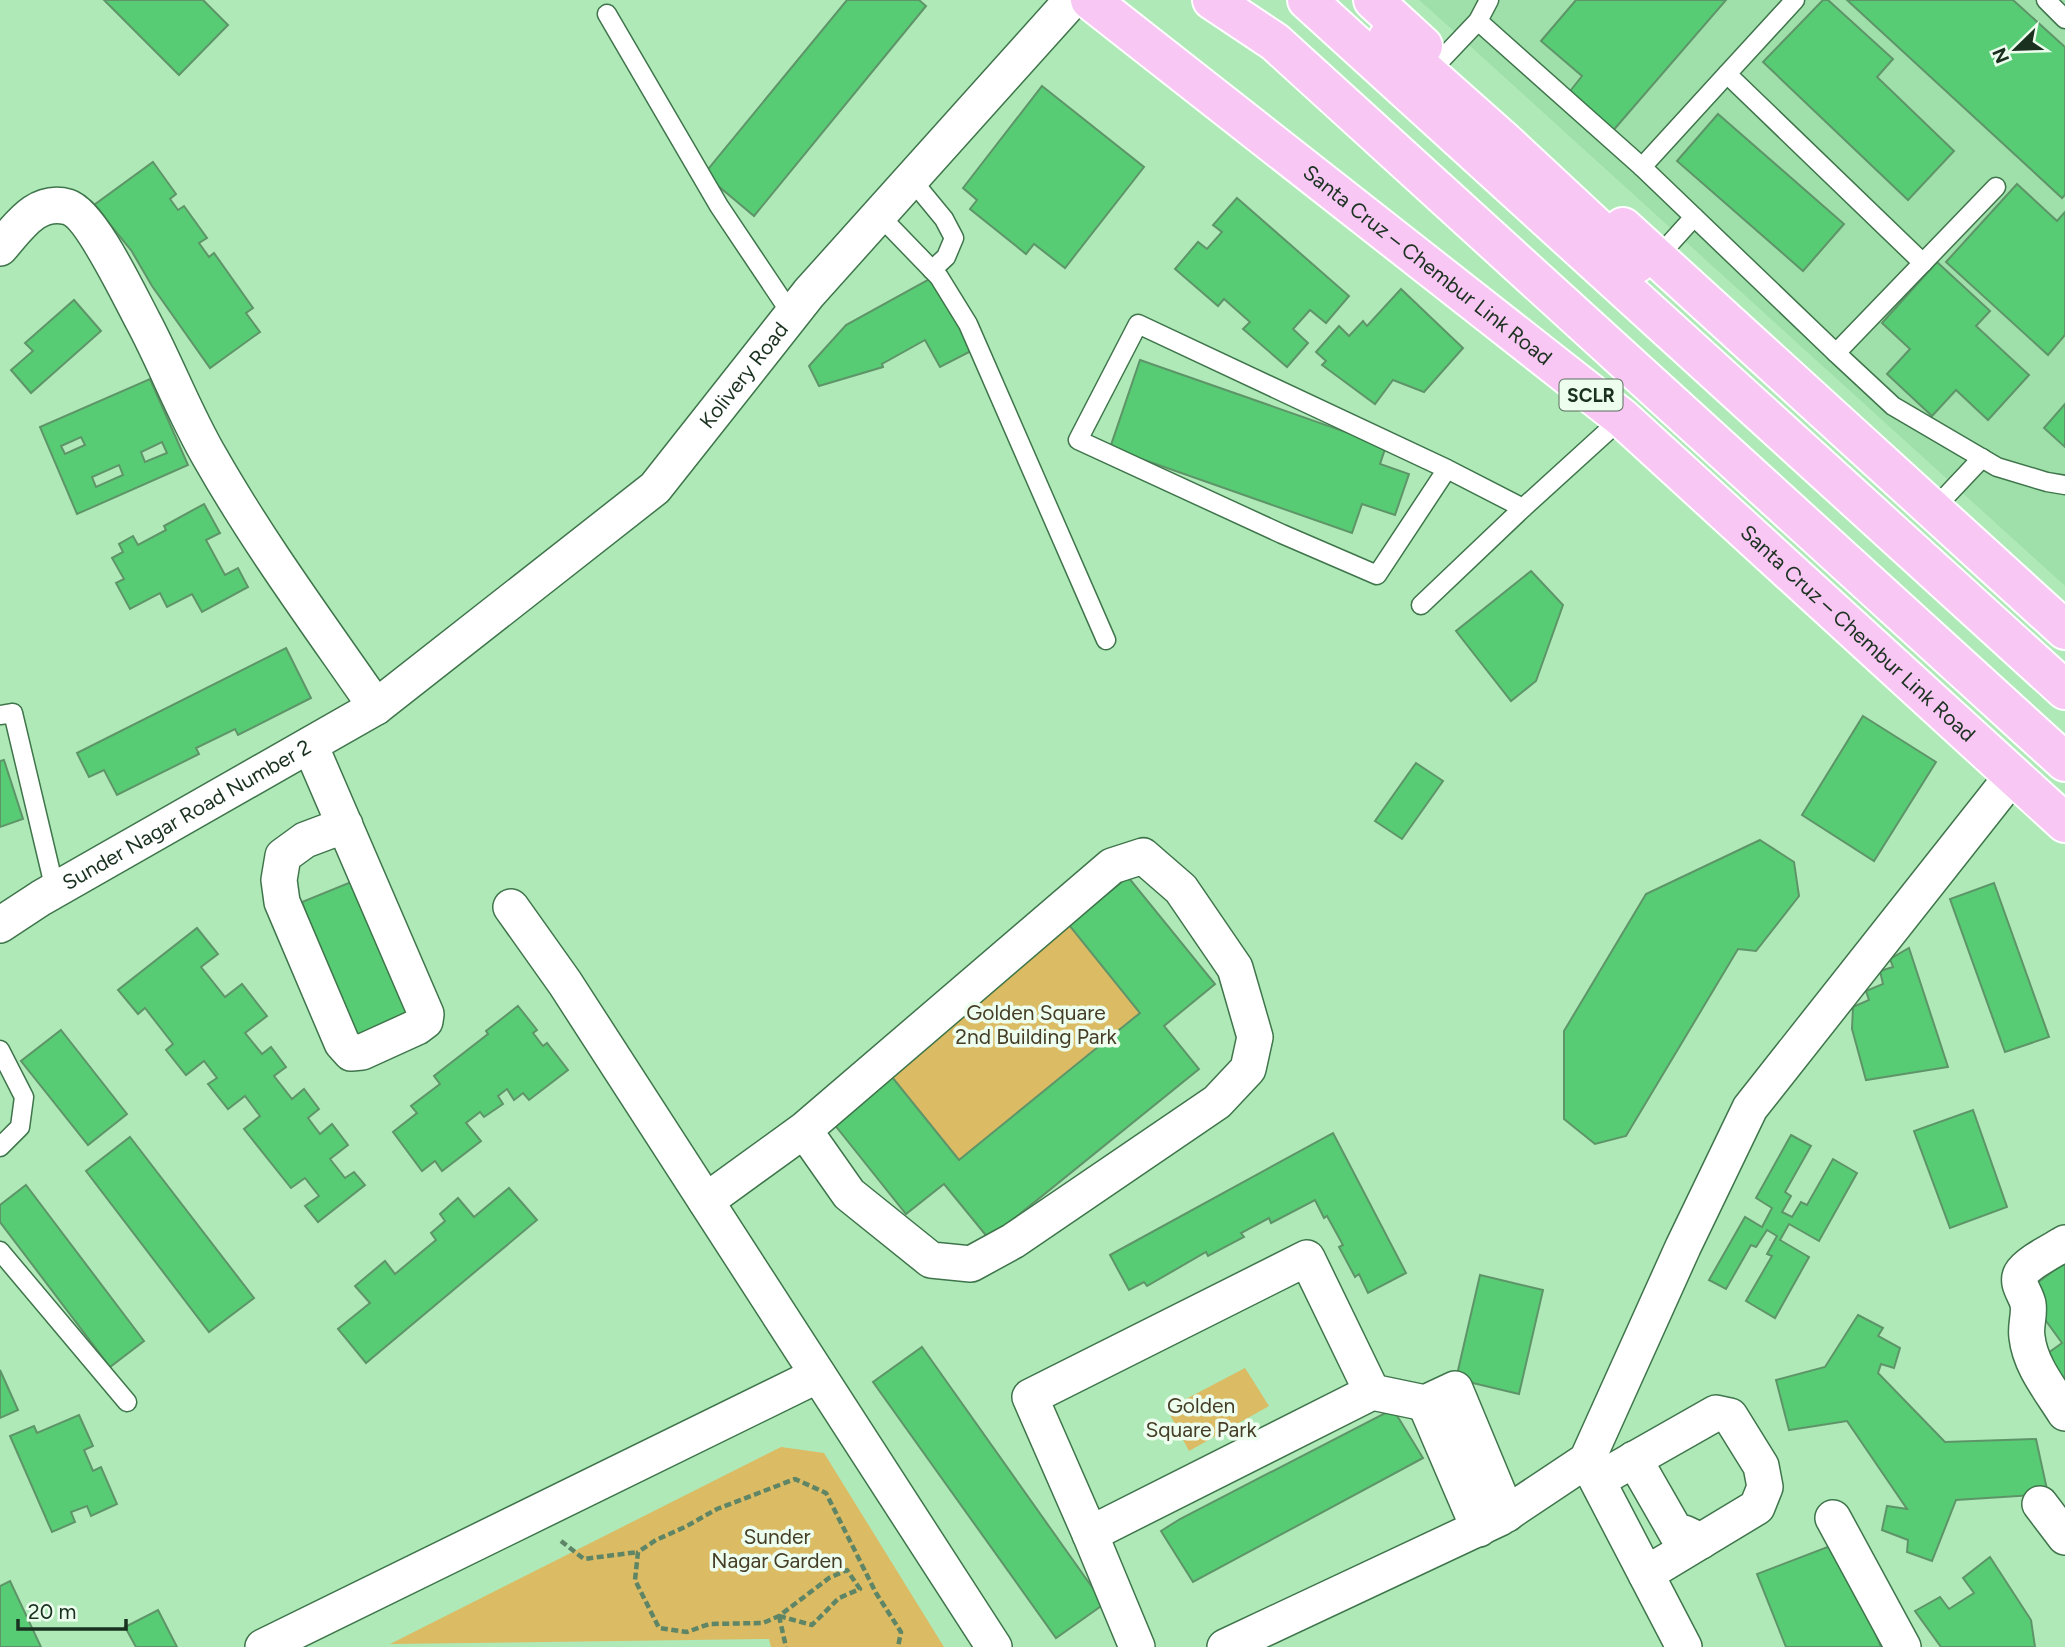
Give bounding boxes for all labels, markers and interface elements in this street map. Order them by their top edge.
north arrow [1981,14,2051,84]
text: N [1987,44,2014,67]
street label: Santa Cruz – Chembur Link Road [1298,159,1557,370]
street label: Kolivery Road [694,317,793,433]
road number: SCLR [1560,380,1622,410]
street label: Santa Cruz – Chembur Link Road [1736,520,1981,747]
street label: Sunder Nagar Road Number 2 [58,734,315,895]
park label: Golden Square 2nd Building Park [955,1000,1117,1049]
park label: Golden Square Park [1145,1393,1257,1442]
park label: Sunder Nagar Garden [711,1524,843,1573]
scale bar [18,1588,126,1632]
text: 20 m [28,1599,76,1624]

